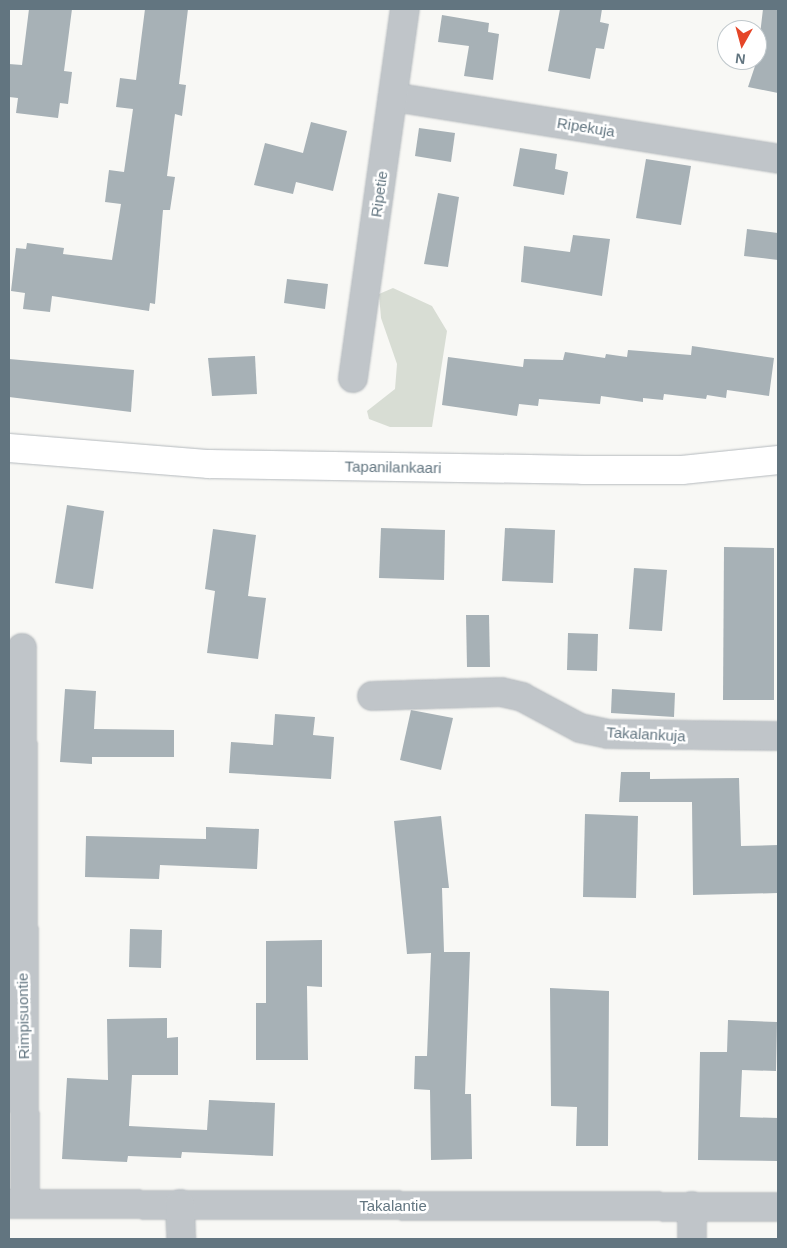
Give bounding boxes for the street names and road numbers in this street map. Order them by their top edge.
street label: Ripekuja [556,114,616,140]
street label: Ripetie [367,170,391,218]
street label: Tapanilankaari [344,457,442,477]
street label: Takalankuja [606,723,686,745]
street label: Rimpisuontie [13,972,33,1060]
street label: Takalantie [359,1197,427,1215]

